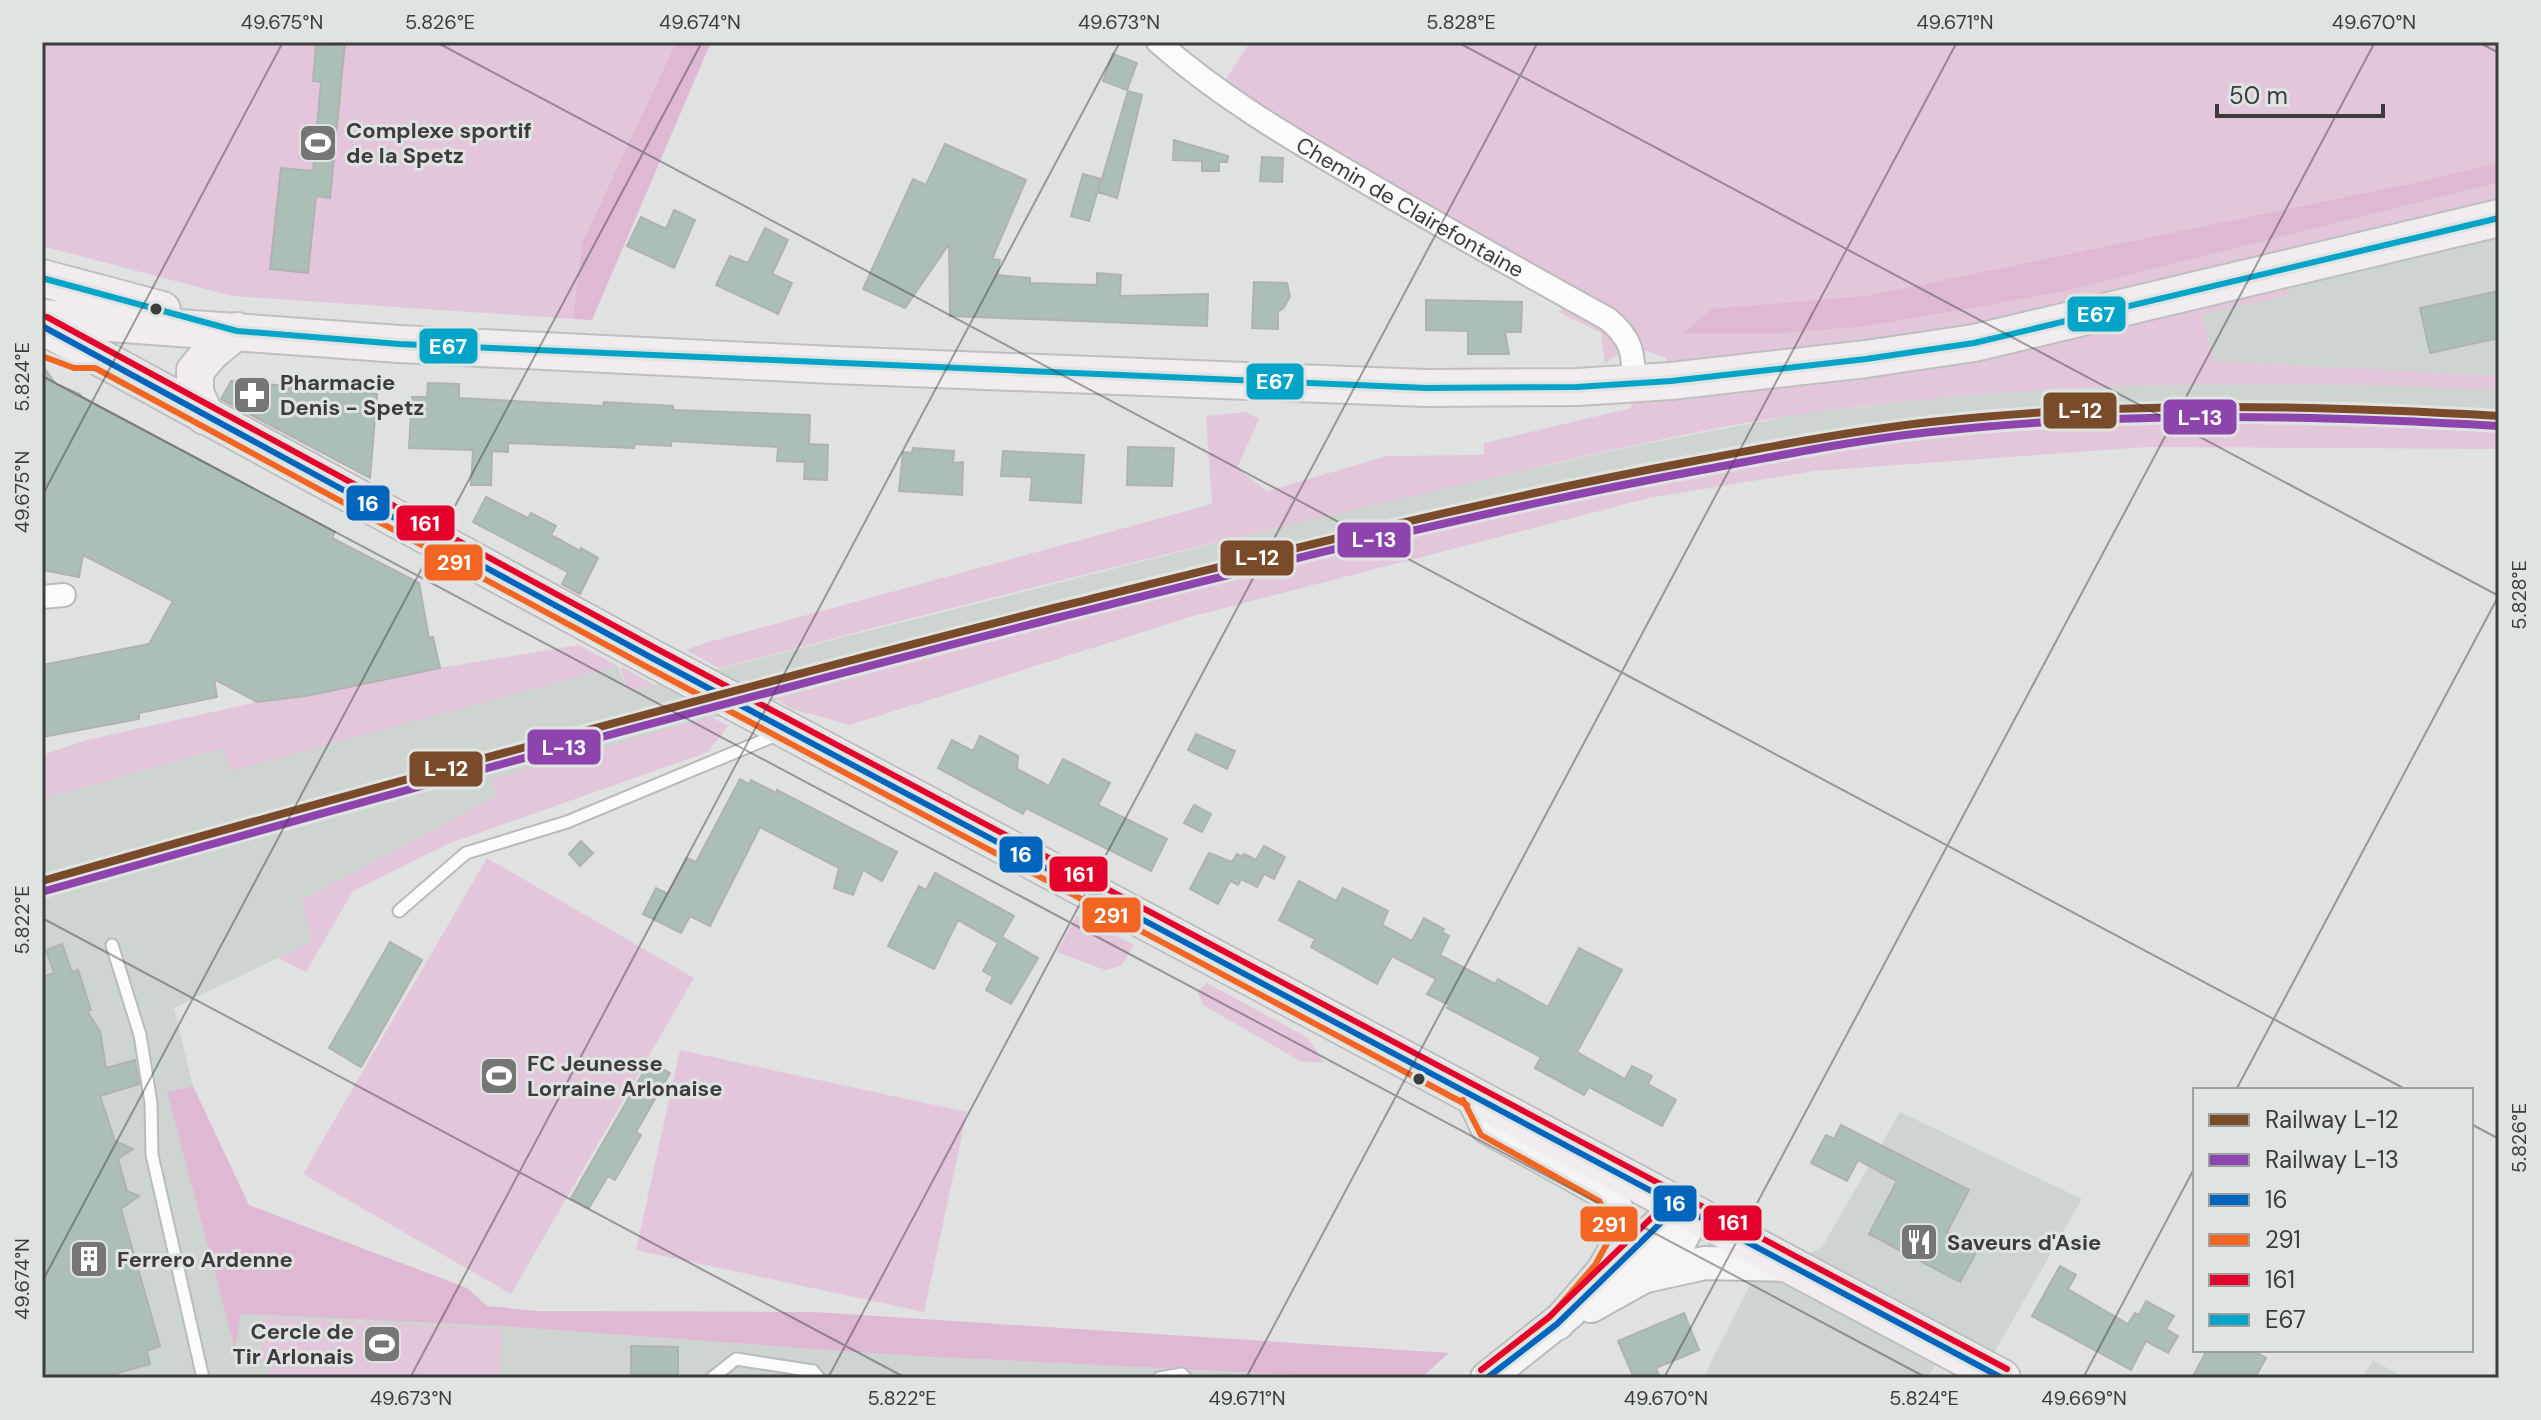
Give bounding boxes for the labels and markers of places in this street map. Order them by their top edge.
place label: Complexe sportif de la Spetz [346,116,532,170]
sports icon: Complexe sportif de la Spetz [297,122,339,164]
unlabelled marker [148,301,164,317]
place label: Pharmacie Denis - Spetz [280,368,424,422]
pharmacy icon: Pharmacie Denis - Spetz [231,374,273,416]
place label: FC Jeunesse Lorraine Arlonaise [527,1049,722,1103]
sports icon: FC Jeunesse Lorraine Arlonaise [478,1055,520,1097]
unlabelled marker [1411,1071,1427,1087]
restaurant icon: Saveurs d'Asie [1898,1221,1940,1263]
place label: Saveurs d'Asie [1947,1228,2101,1257]
building icon: Ferrero Ardenne [68,1238,110,1280]
place label: Ferrero Ardenne [117,1245,293,1274]
place label: Cercle de Tir Arlonais [233,1317,354,1371]
sports icon: Cercle de Tir Arlonais [361,1323,403,1365]

